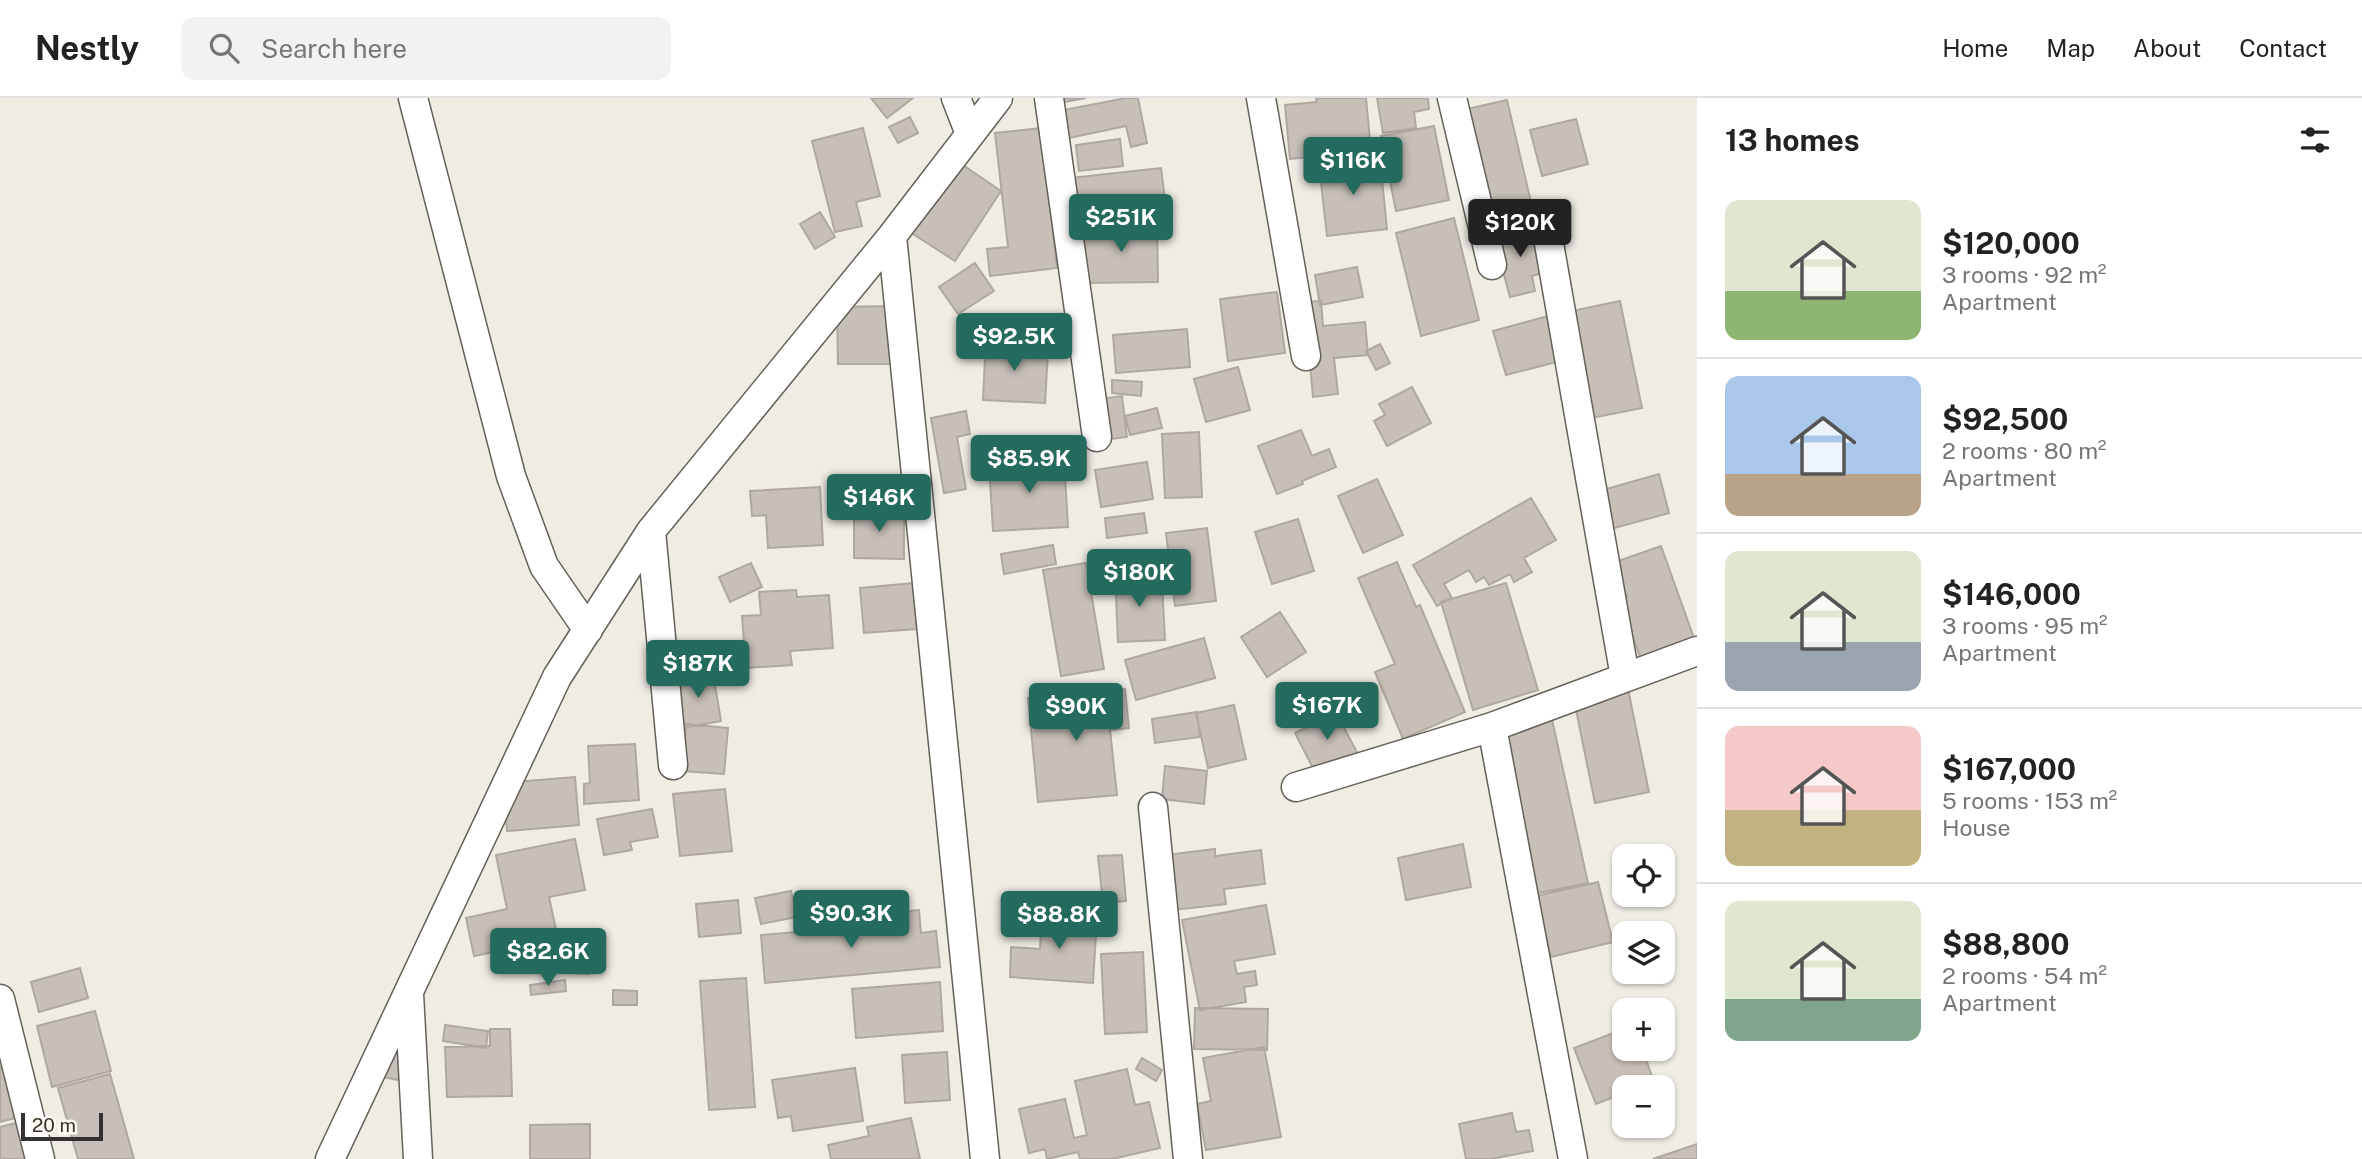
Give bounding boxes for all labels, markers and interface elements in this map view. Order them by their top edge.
search box [181,17,671,80]
text: Nestly [35,29,139,67]
icon: search [205,29,243,67]
text: Search here [261,33,407,64]
text: Home [1942,34,2008,62]
text: Map [2046,34,2095,62]
text: About [2133,34,2201,62]
text: Contact [2239,34,2327,62]
icon: filters [2296,121,2334,159]
text: 13 homes [1725,122,1860,158]
pin: $116K [1304,138,1402,197]
text: $116K [1319,146,1387,173]
pin: $251K [1072,194,1170,254]
pin: $120K [1471,200,1569,259]
text: $251K [1085,203,1157,230]
text: $120K [1484,208,1556,235]
text: $120,000 [1942,225,2080,261]
icon: home [1781,228,1865,312]
text: 3 rooms · 92 m² [1942,261,2107,288]
text: Apartment [1942,288,2057,315]
pin: $92.5K [957,314,1071,373]
text: $92.5K [972,322,1056,349]
text: $92,500 [1942,401,2068,437]
icon: home [1781,404,1865,488]
pin: $85.9K [972,436,1086,495]
text: 2 rooms · 80 m² [1942,437,2107,464]
text: $85.9K [987,444,1071,471]
text: Apartment [1942,464,2057,491]
pin: $146K [830,474,928,534]
text: $146K [843,483,915,510]
pin: $180K [1090,550,1188,609]
text: $180K [1103,558,1175,585]
text: $146,000 [1942,576,2081,612]
icon: home [1781,579,1865,663]
text: 3 rooms · 95 m² [1942,612,2108,639]
text: Apartment [1942,639,2057,666]
pin: $187K [649,640,747,700]
text: $187K [662,649,734,676]
pin: $167K [1278,682,1376,742]
pin: $90K [1035,684,1117,743]
text: $167K [1291,691,1363,718]
text: $90K [1045,692,1107,719]
text: $167,000 [1942,751,2076,787]
icon: home [1781,754,1865,838]
text: 5 rooms · 153 m² [1942,787,2117,814]
text: House [1942,814,2010,841]
map controls [1612,844,1675,1138]
button: locate [1612,844,1675,907]
pin: $90.3K [794,890,908,950]
pin: $88.8K [1002,892,1116,951]
text: $90.3K [809,899,893,926]
text: $88.8K [1017,900,1101,927]
button: layers [1612,921,1675,984]
text: $88,800 [1942,926,2070,962]
pin: $82.6K [491,928,605,988]
icon: home [1781,929,1865,1013]
text: $82.6K [506,937,590,964]
text: 2 rooms · 54 m² [1942,962,2107,989]
text: Apartment [1942,989,2057,1016]
button: + [1612,998,1675,1061]
button: − [1612,1075,1675,1138]
scale bar [21,1110,103,1142]
text: 20 m [32,1114,76,1136]

